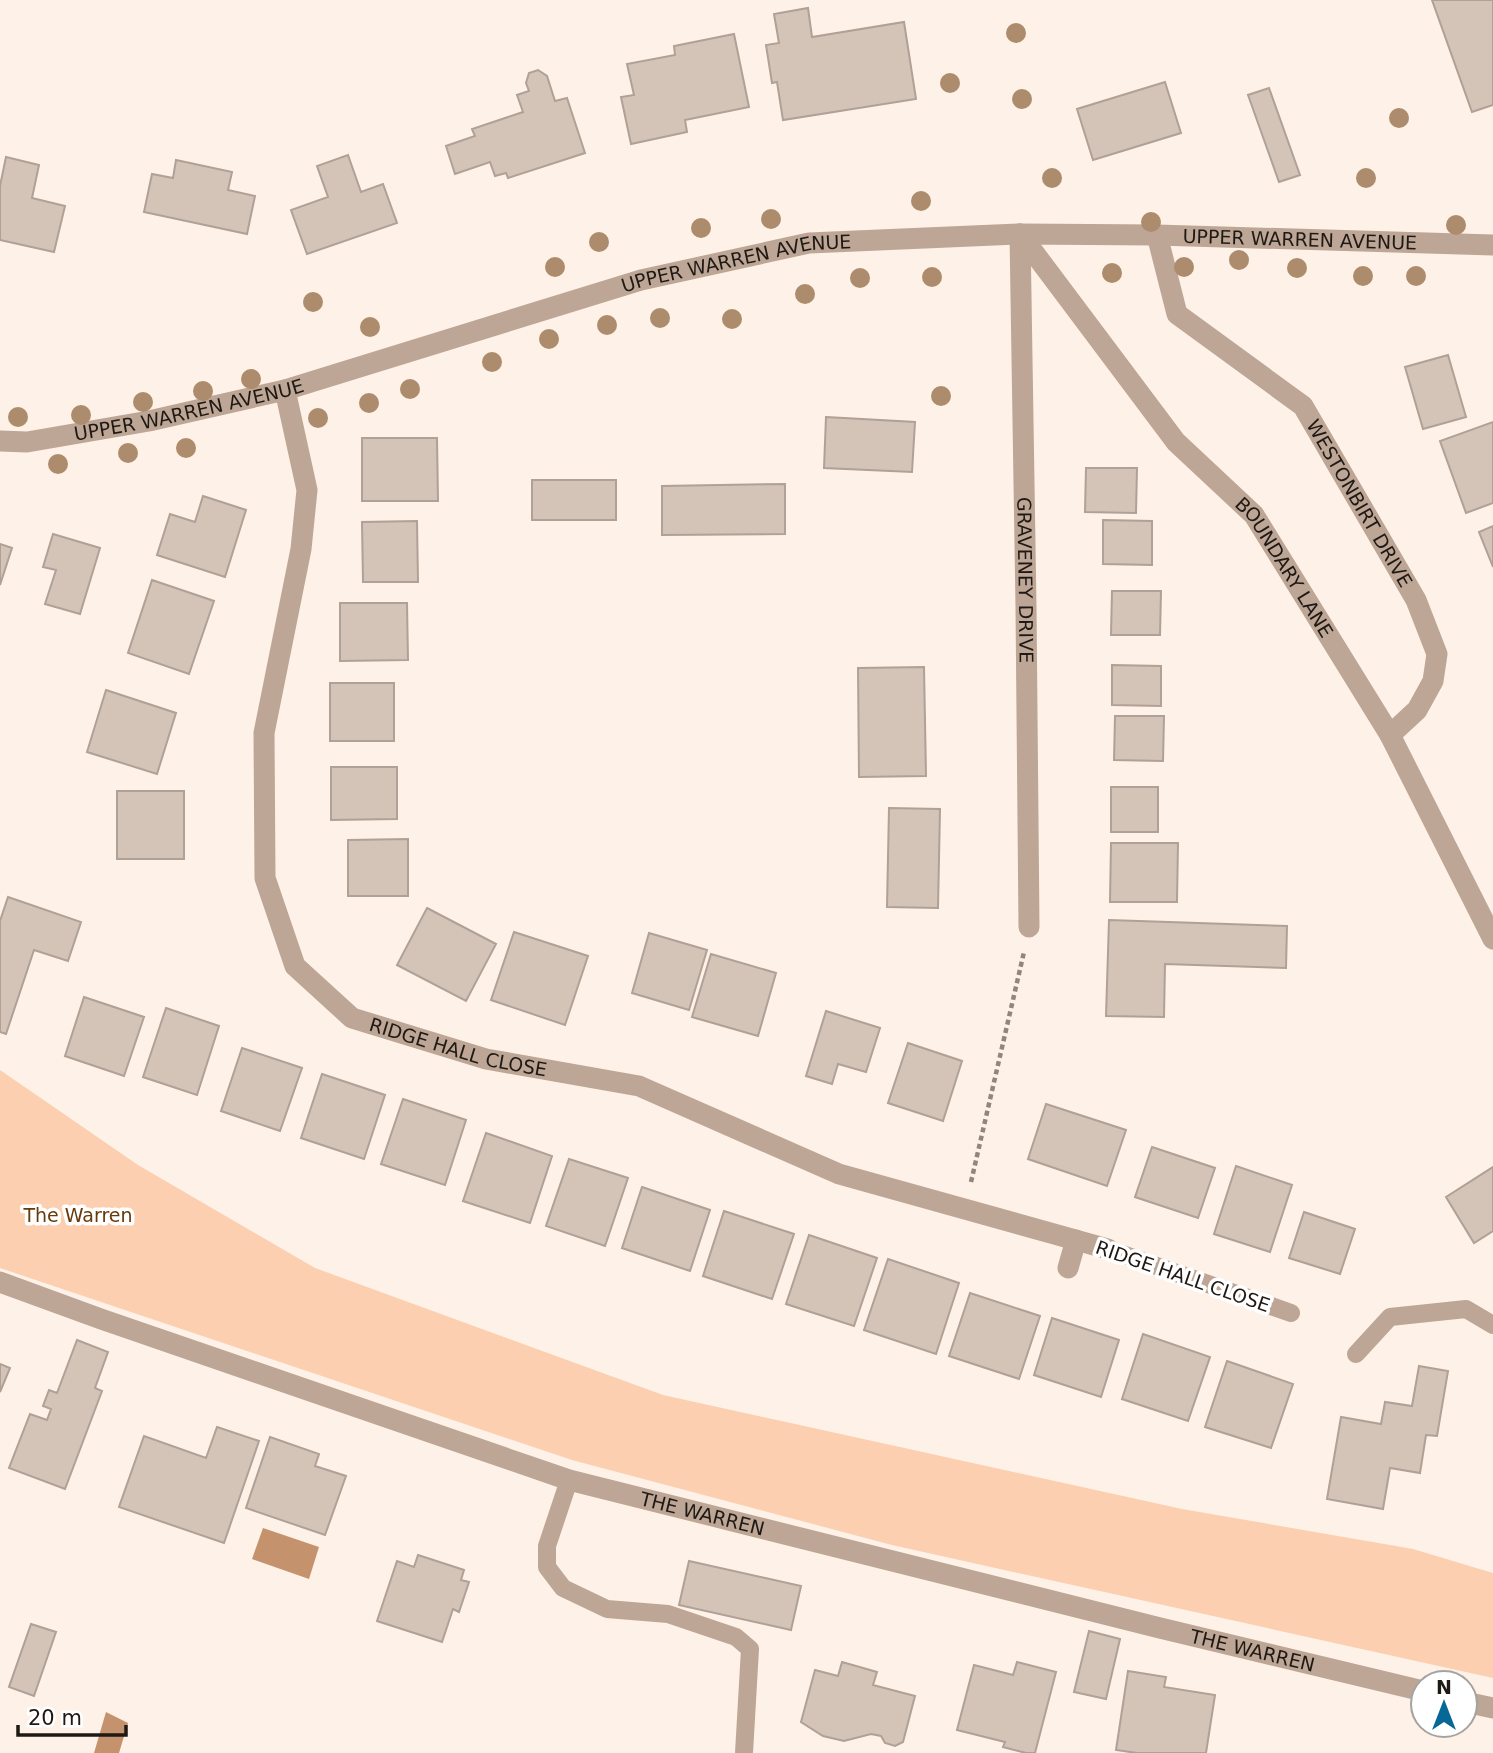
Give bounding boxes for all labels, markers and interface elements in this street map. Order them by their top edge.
street label: UPPER WARREN AVENUE [1182,225,1417,254]
street label: UPPER WARREN AVENUE [618,230,852,296]
street label: UPPER WARREN AVENUE [72,374,306,445]
street label: WESTONBIRT DRIVE [1302,415,1417,591]
street label: BOUNDARY LANE [1231,492,1338,641]
street label: GRAVENEY DRIVE [1013,497,1038,663]
street label: RIDGE HALL CLOSE [367,1013,549,1081]
park label: The Warren [22,1204,133,1226]
street label: RIDGE HALL CLOSE [1093,1236,1273,1316]
street label: THE WARREN [637,1487,767,1540]
street label: THE WARREN [1187,1624,1317,1676]
north arrow [1409,1669,1479,1739]
text: N [1436,1676,1452,1698]
scale bar [18,1694,126,1738]
text: 20 m [28,1706,82,1730]

